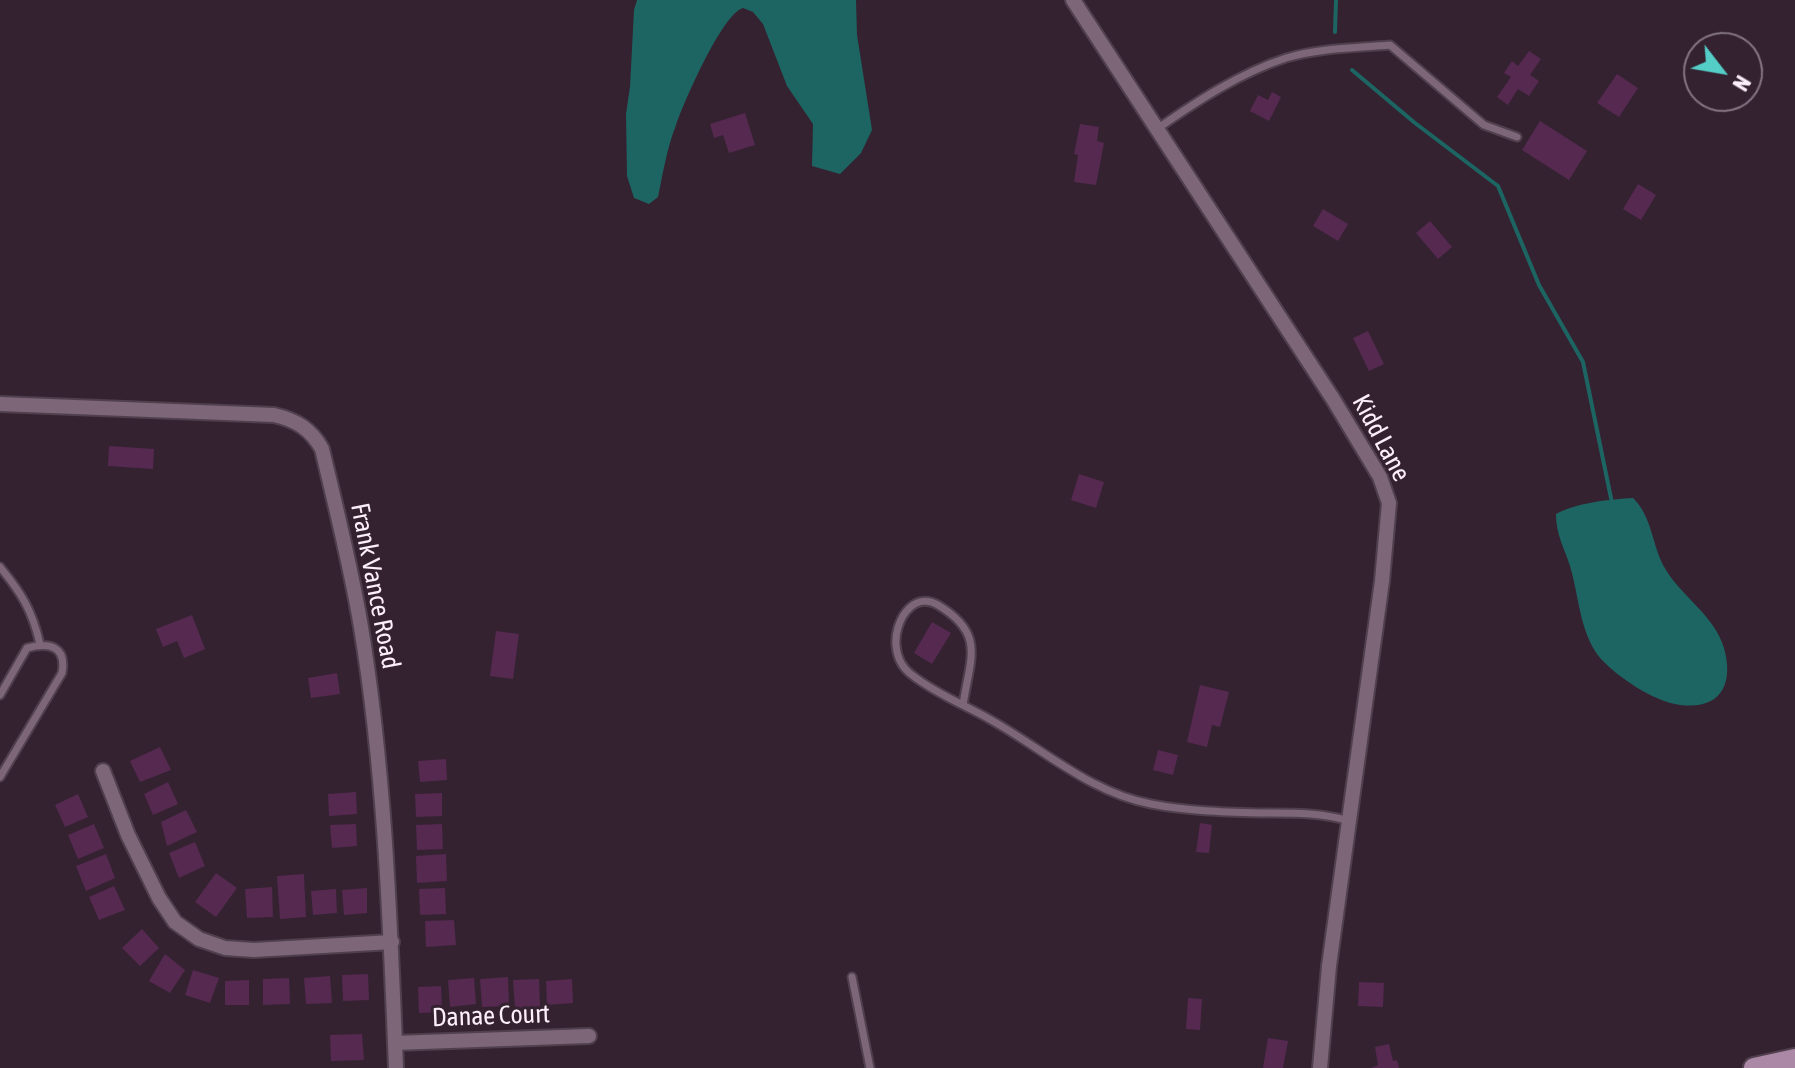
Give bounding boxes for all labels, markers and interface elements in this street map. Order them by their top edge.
north arrow [1683,32,1763,112]
text: N [1727,71,1756,96]
street label: Kidd Lane [1345,389,1417,487]
street label: Frank Vance Road [344,501,406,671]
street label: Danae Court [431,998,551,1034]

